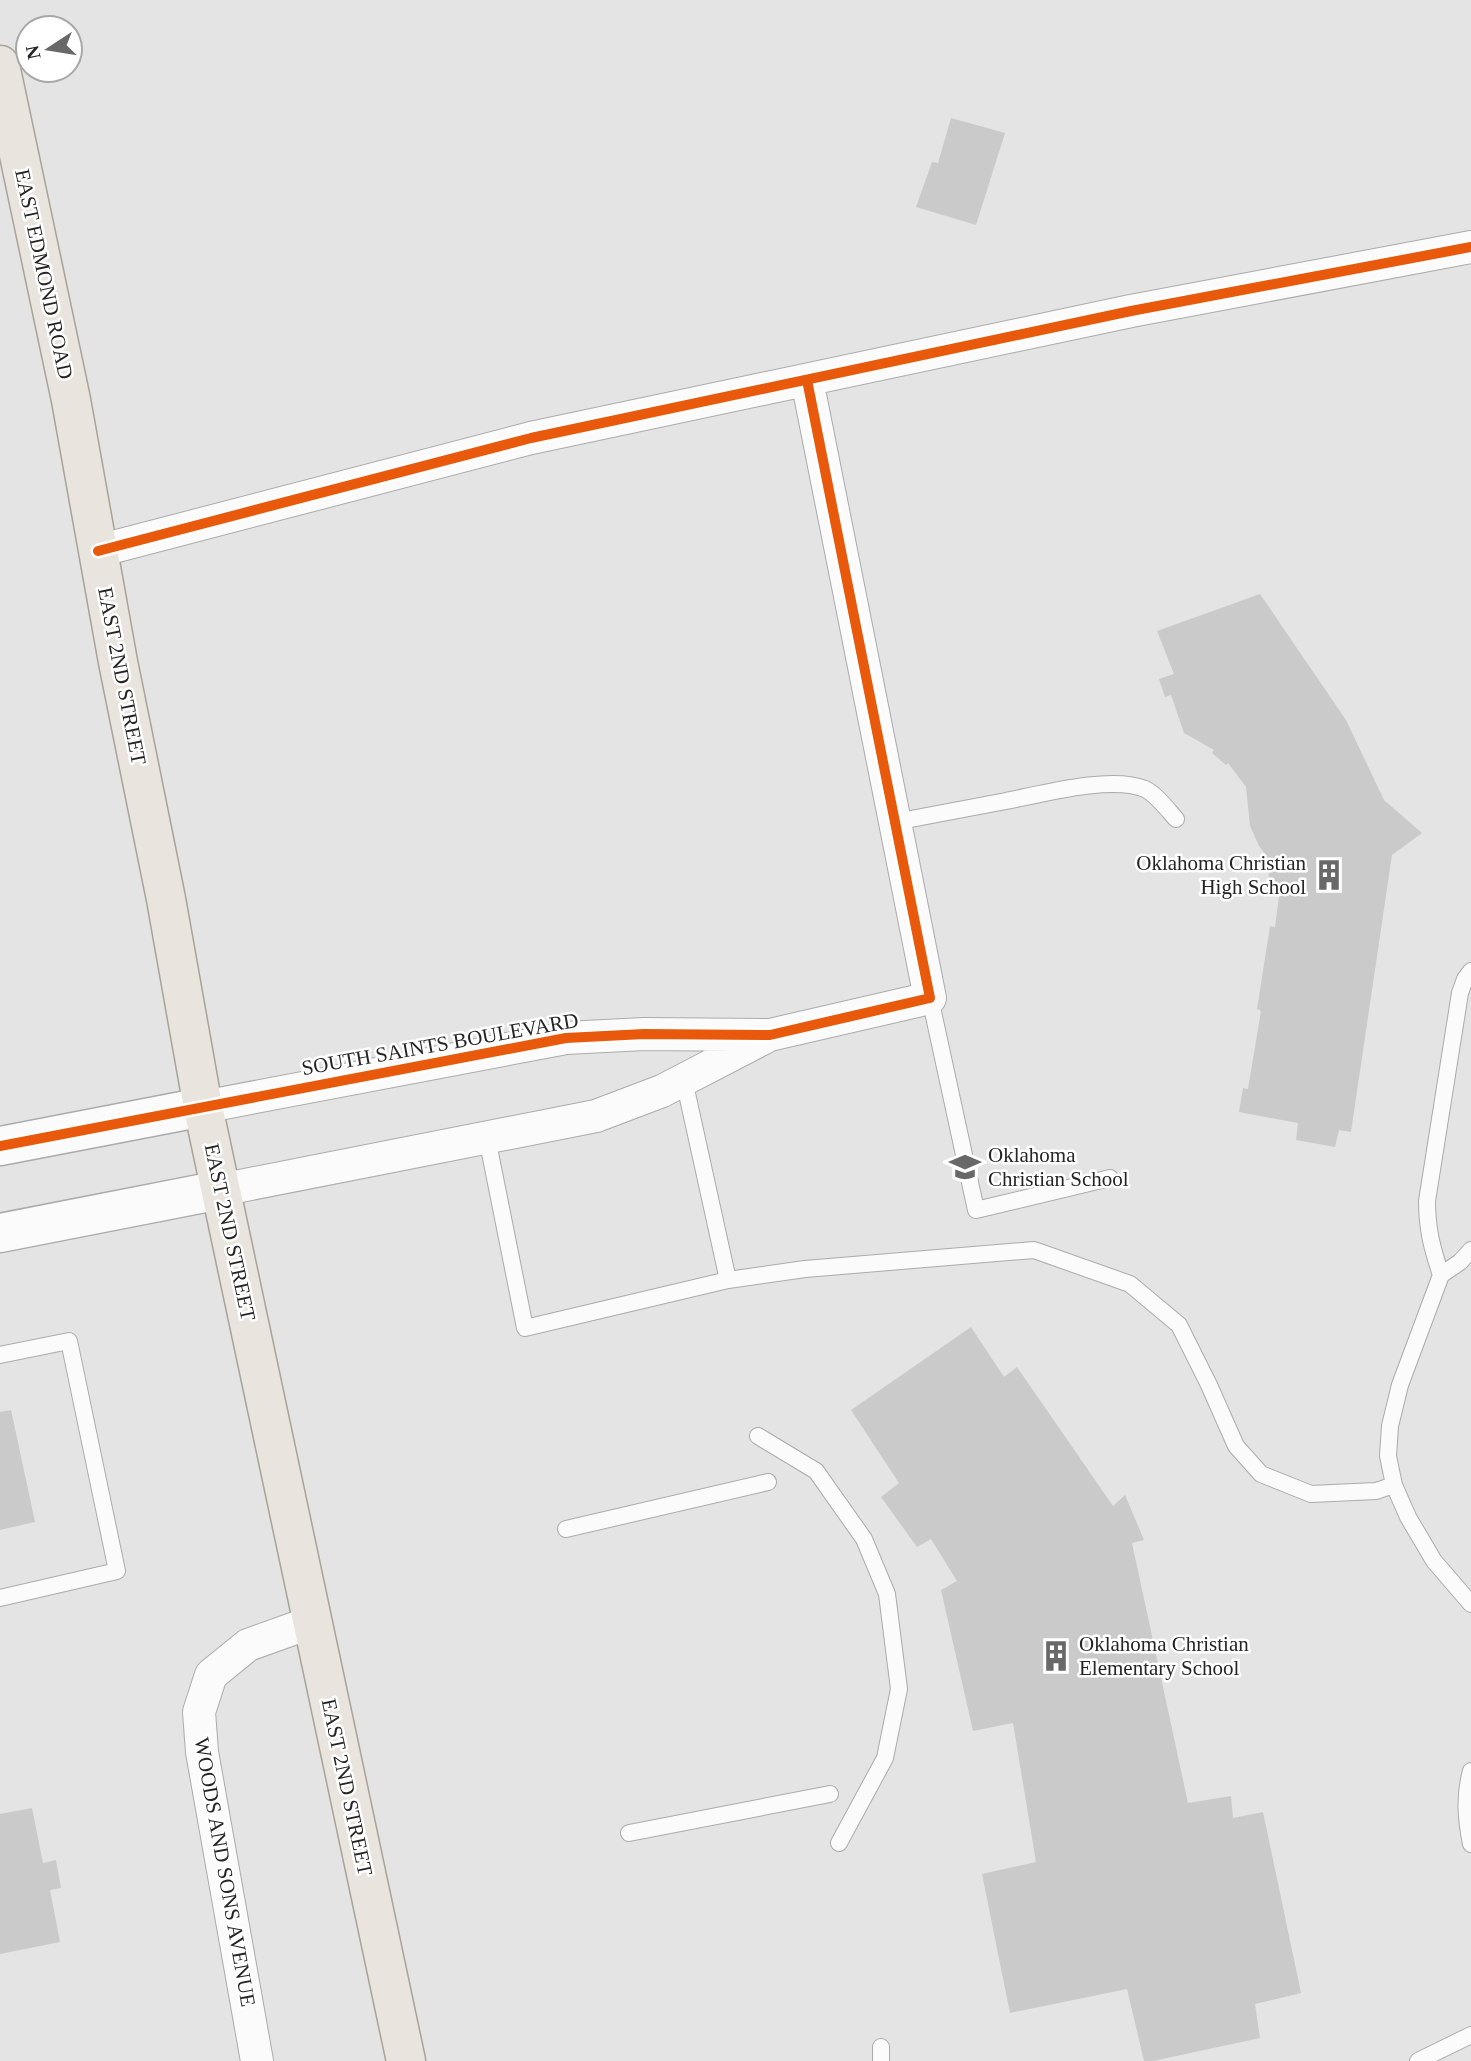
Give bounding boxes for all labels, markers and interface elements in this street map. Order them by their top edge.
north arrow [14,14,84,84]
text: N [21,43,45,61]
street label: EAST EDMOND ROAD [10,167,78,381]
street label: EAST 2ND STREET [93,585,151,767]
place label: Oklahoma Christian High School [1136,851,1306,899]
building icon: Oklahoma Christian High School [1312,858,1346,892]
street label: SOUTH SAINTS BOULEVARD [300,1008,580,1080]
street label: EAST 2ND STREET [200,1141,261,1323]
place label: Oklahoma Christian School [988,1143,1129,1191]
school or university icon: Oklahoma Christian School [948,1150,982,1184]
place label: Oklahoma Christian Elementary School [1079,1632,1249,1680]
building icon: Oklahoma Christian Elementary School [1039,1639,1073,1673]
street label: EAST 2ND STREET [317,1696,378,1878]
street label: WOODS AND SONS AVENUE [189,1735,261,2009]

